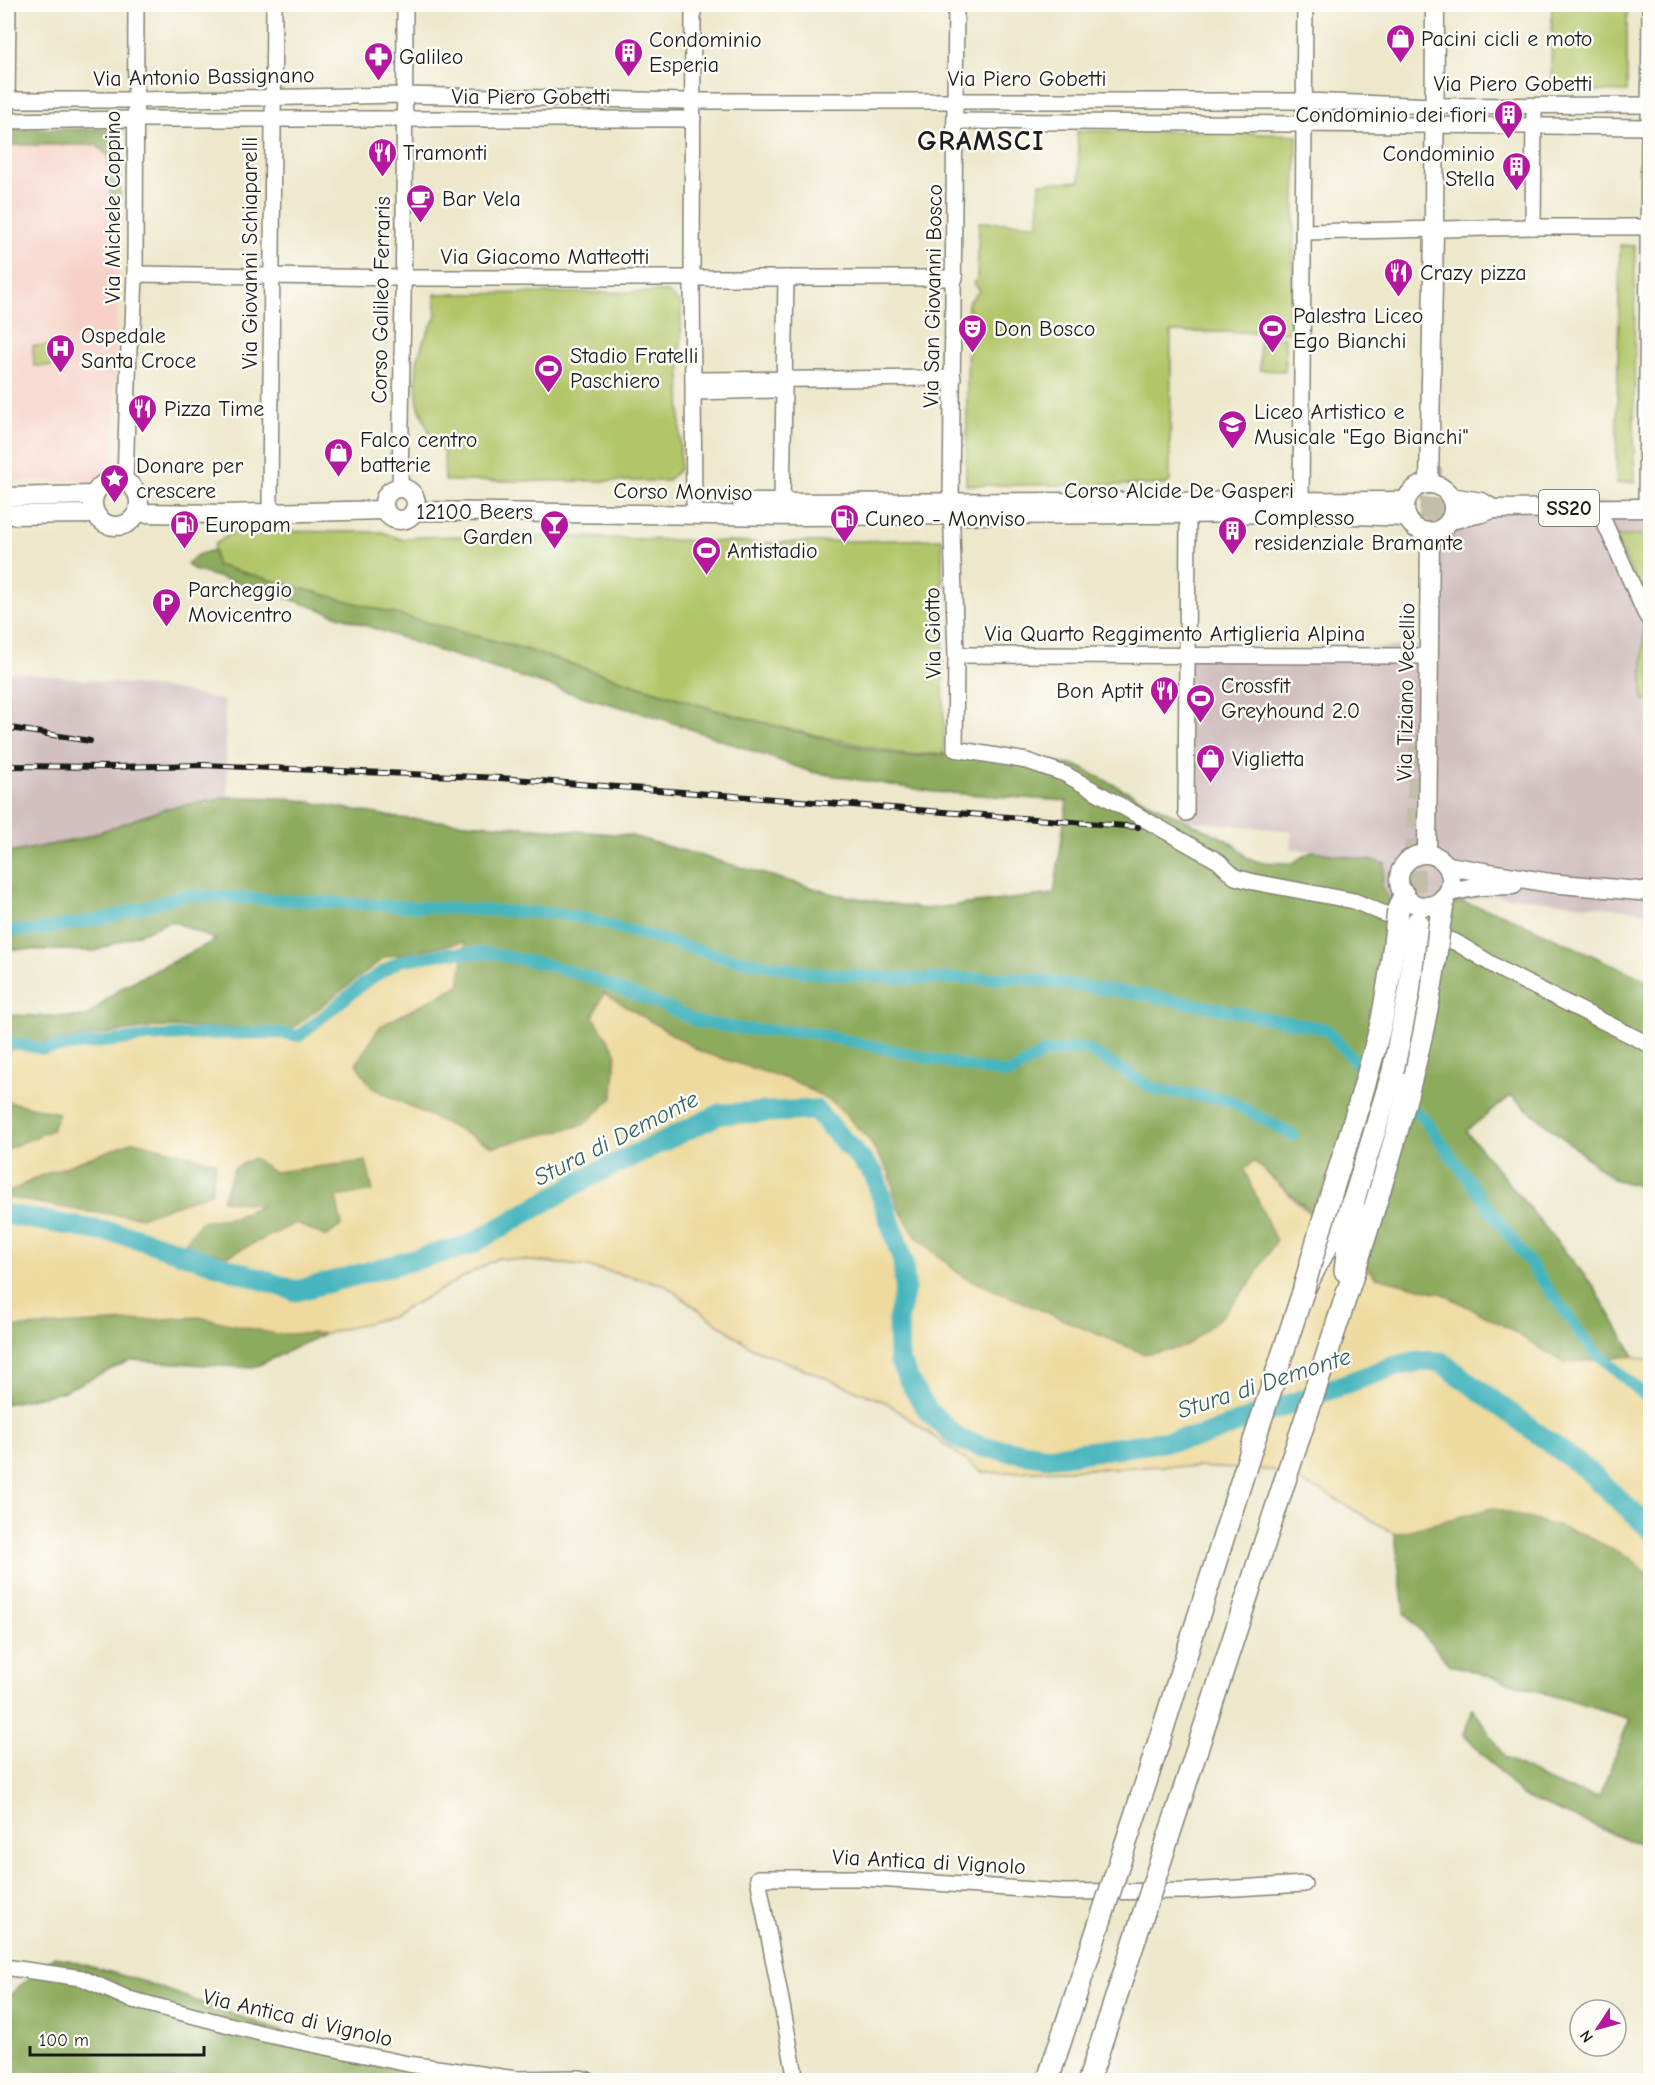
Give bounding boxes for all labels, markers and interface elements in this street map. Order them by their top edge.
shop icon: Pacini cicli e moto [1384,22,1416,64]
place label: Pacini cicli e moto [1421,26,1593,52]
place label: Condominio Esperia [649,27,762,78]
building icon: Condominio Esperia [612,36,644,78]
pharmacy icon: Galileo [362,40,394,82]
place label: Galileo [399,44,463,70]
street label: Via Antonio Bassignano [93,62,315,92]
street label: Via Piero Gobetti [948,66,1106,92]
street label: Via Piero Gobetti [1434,71,1592,97]
street label: Via Piero Gobetti [452,84,610,110]
building icon: Condominio dei fiori [1492,98,1524,140]
place label: Condominio dei fiori [1296,102,1487,128]
street label: Via Michele Coppino [100,111,126,303]
district label: GRAMSCI [917,125,1045,157]
restaurant icon: Tramonti [366,136,398,178]
street label: Via Giovanni Schiaparelli [237,137,263,369]
place label: Tramonti [403,140,487,166]
place label: Condominio Stella [1382,141,1495,192]
building icon: Condominio Stella [1500,150,1532,192]
cafe icon: Bar Vela [405,182,437,224]
street label: Via San Giovanni Bosco [918,184,948,408]
place label: Bar Vela [442,186,521,212]
street label: Corso Galileo Ferraris [366,196,396,404]
street label: Via Giacomo Matteotti [441,244,649,270]
restaurant icon: Crazy pizza [1383,256,1415,298]
place label: Crazy pizza [1420,260,1527,286]
place label: Palestra Liceo Ego Bianchi [1293,303,1423,354]
theatre icon: Don Bosco [957,312,989,354]
sports icon: Palestra Liceo Ego Bianchi [1256,312,1288,354]
place label: Don Bosco [994,316,1095,342]
place label: Ospedale Santa Croce [81,323,196,374]
hospital icon: Ospedale Santa Croce [44,332,76,374]
place label: Stadio Fratelli Paschiero [570,343,698,394]
sports icon: Stadio Fratelli Paschiero [533,352,565,394]
restaurant icon: Pizza Time [127,392,159,434]
place label: Pizza Time [164,396,264,422]
place label: Liceo Artistico e Musicale "Ego Bianchi" [1254,399,1469,450]
school or university icon: Liceo Artistico e Musicale "Ego Bianchi" [1217,408,1249,450]
place label: Falco centro batterie [360,427,477,478]
shop icon: Falco centro batterie [323,436,355,478]
place label: Donare per crescere [136,453,243,504]
place icon: Donare per crescere [99,462,131,504]
street label: Corso Monviso [613,478,753,506]
street label: Corso Alcide De Gasperi [1064,478,1294,504]
road number: SS20 [1539,490,1599,526]
place label: 12100 Beers Garden [416,499,533,550]
fuel station icon: Cuneo - Monviso [828,502,860,544]
place label: Complesso residenziale Bramante [1254,505,1463,556]
place label: Cuneo - Monviso [865,506,1025,532]
fuel station icon: Europam [168,508,200,550]
bar icon: 12100 Beers Garden [538,508,570,550]
place label: Europam [205,512,291,538]
building icon: Complesso residenziale Bramante [1217,514,1249,556]
sports icon: Antistadio [690,534,722,576]
place label: Antistadio [727,538,818,564]
place label: Parcheggio Movicentro [188,577,292,628]
parking icon: Parcheggio Movicentro [151,586,183,628]
street label: Via Giotto [919,587,947,679]
street label: Via Tiziano Vecellio [1391,603,1421,781]
street label: Via Quarto Reggimento Artiglieria Alpina [985,621,1365,647]
place label: Crossfit Greyhound 2.0 [1221,673,1360,724]
restaurant icon: Bon Aptit [1148,674,1180,716]
place label: Bon Aptit [1056,678,1144,704]
sports icon: Crossfit Greyhound 2.0 [1184,682,1216,724]
shop icon: Viglietta [1195,742,1227,784]
place label: Viglietta [1232,746,1305,772]
water label: Stura di Demonte [529,1085,703,1191]
water label: Stura di Demonte [1174,1342,1354,1424]
street label: Via Antica di Vignolo [832,1844,1026,1880]
street label: Via Antica di Vignolo [200,1984,395,2052]
north arrow [1568,1998,1628,2058]
scale bar [30,2019,204,2057]
text: N [1576,2027,1597,2046]
text: 100 m [39,2030,89,2051]

